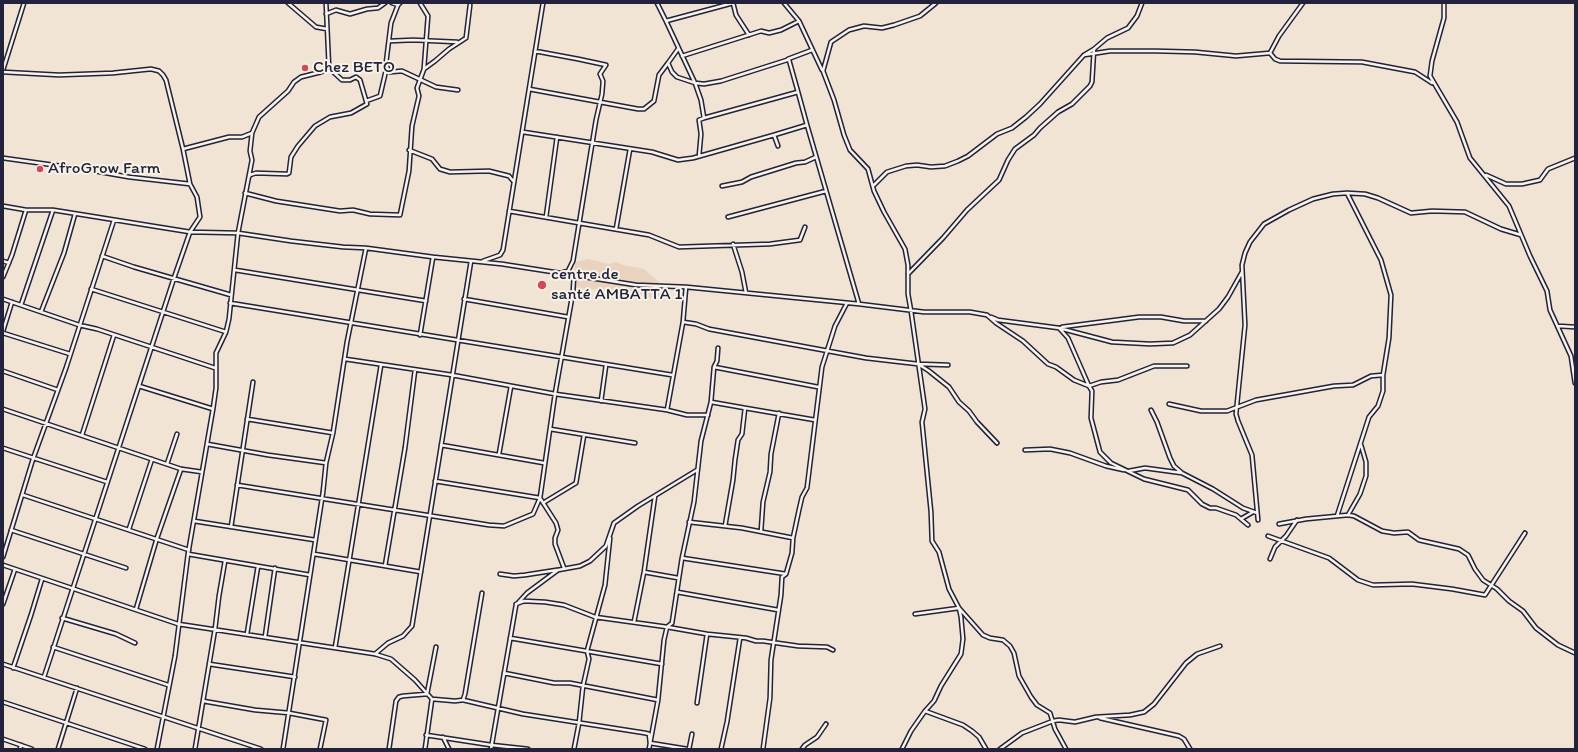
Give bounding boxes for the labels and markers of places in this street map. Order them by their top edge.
place label: Chez BETO [313,58,395,78]
marker: Chez BETO [300,63,310,73]
place label: AfroGrow Farm [48,159,160,179]
marker: AfroGrow Farm [35,164,45,174]
place label: centre de santé AMBATTA 1 [551,265,682,305]
marker: centre de santé AMBATTA 1 [536,279,548,291]

